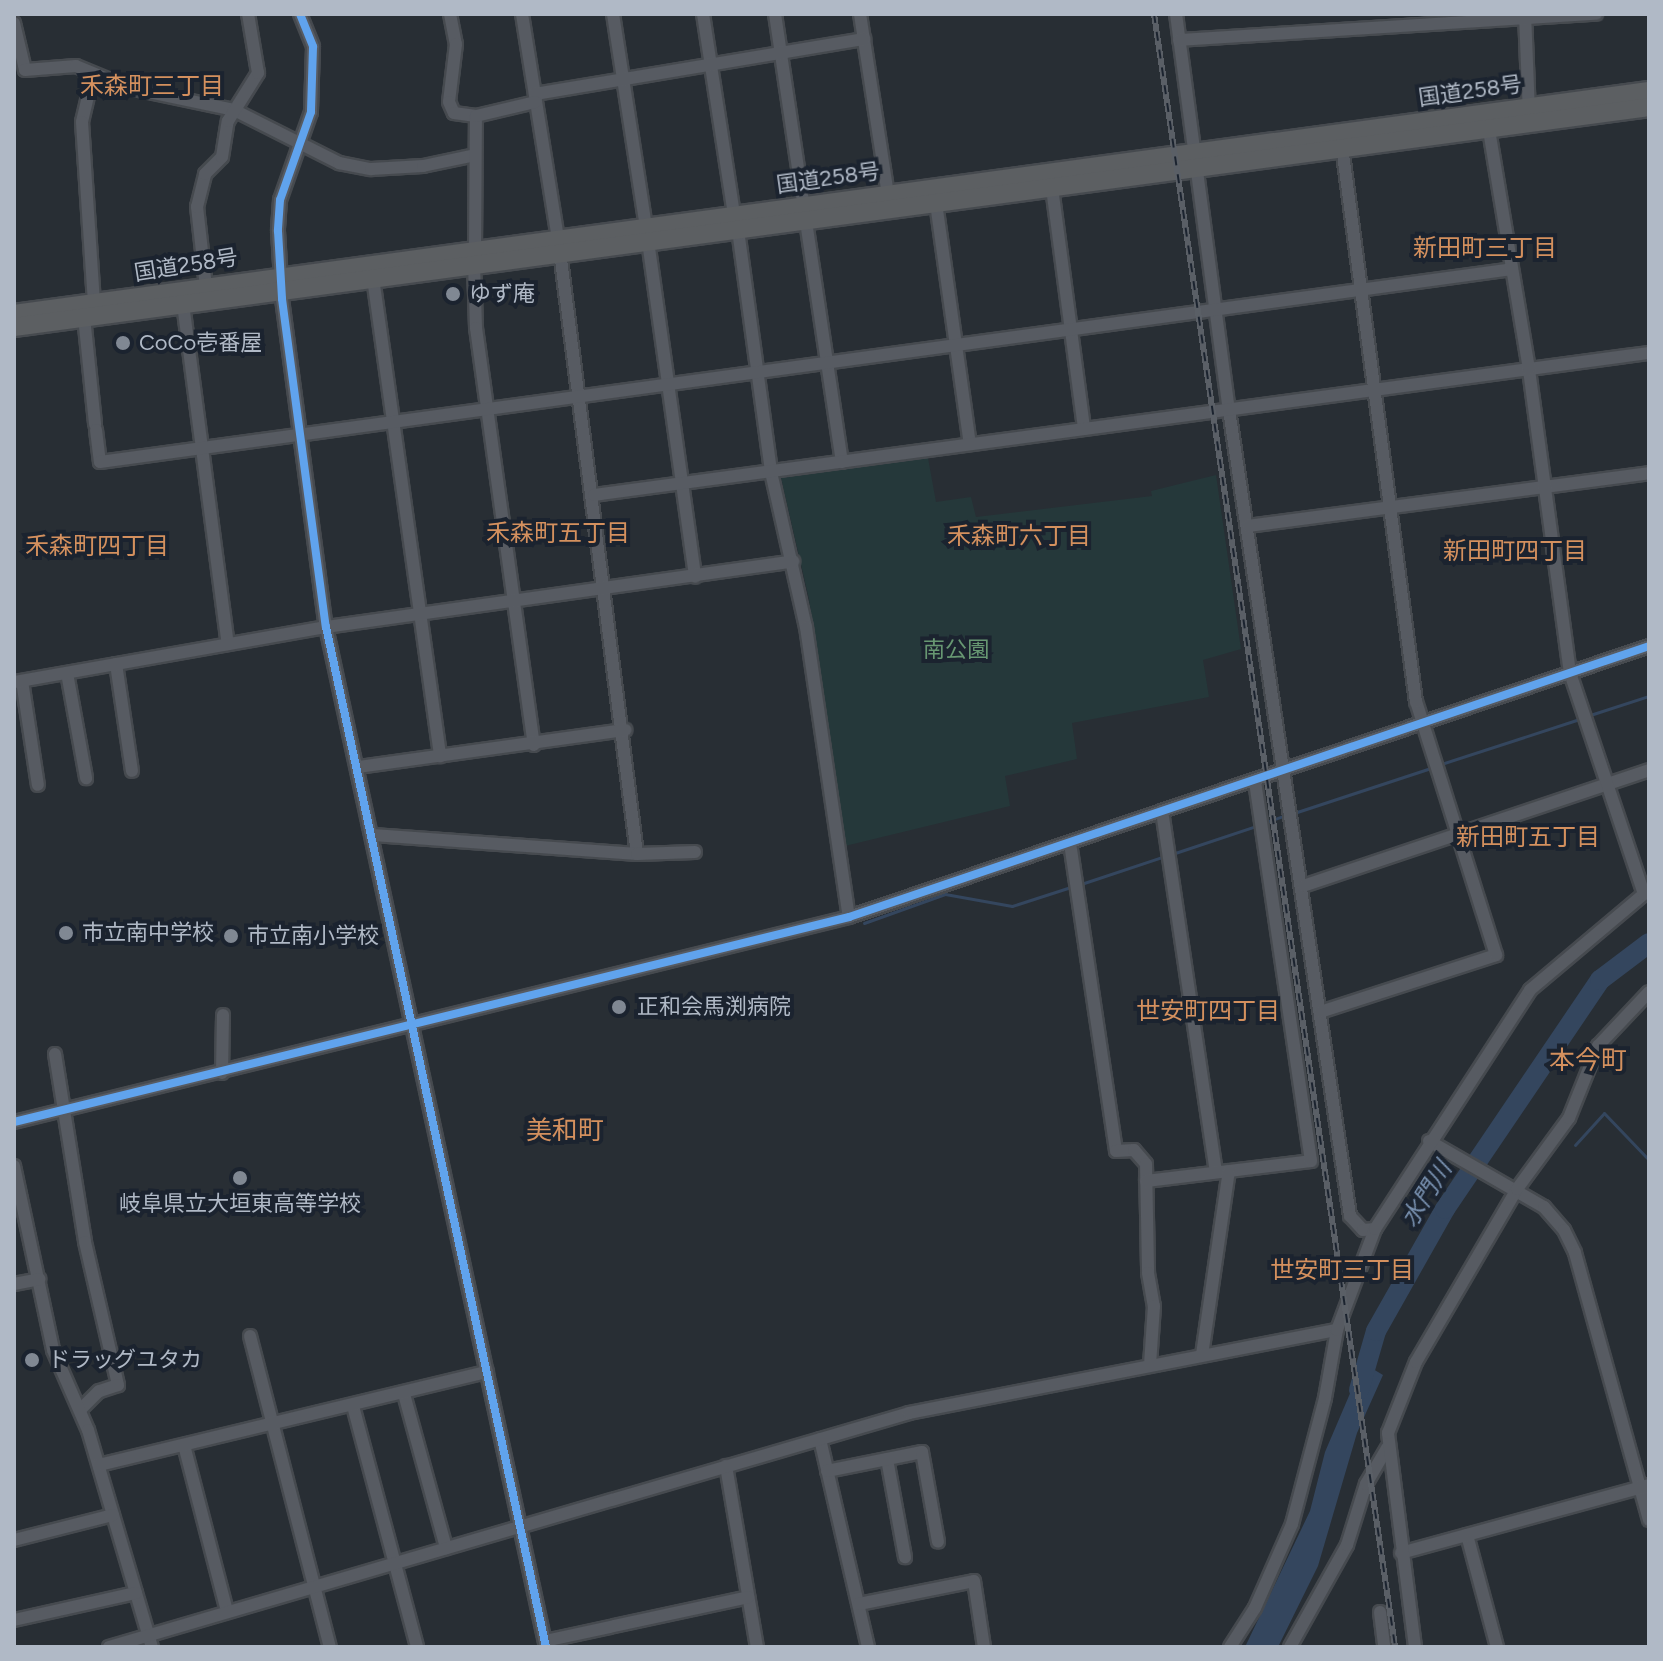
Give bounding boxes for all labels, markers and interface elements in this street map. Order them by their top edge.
street label: 国道258号 [1416,71,1524,111]
district label: 禾森町三丁目 [80,72,224,100]
street label: 国道258号 [774,158,882,198]
district label: 新田町三丁目 [1413,234,1557,262]
street label: 国道258号 [132,244,240,286]
place label: ゆず庵 [469,281,535,307]
marker: ゆず庵 [444,285,462,303]
place label: CoCo壱番屋 [139,330,262,356]
marker: CoCo壱番屋 [114,334,132,352]
district label: 禾森町五丁目 [486,519,630,547]
district label: 禾森町六丁目 [947,522,1091,550]
district label: 禾森町四丁目 [25,532,169,560]
district label: 新田町四丁目 [1443,537,1587,565]
park label: 南公園 [923,637,989,663]
district label: 新田町五丁目 [1456,823,1600,851]
place label: 市立南中学校 [82,920,214,946]
place label: 市立南小学校 [247,923,379,949]
marker: 市立南中学校 [57,924,75,942]
marker: 市立南小学校 [222,927,240,945]
place label: 正和会馬渕病院 [637,994,791,1020]
marker: 正和会馬渕病院 [608,996,630,1018]
district label: 世安町四丁目 [1136,997,1280,1025]
district label: 本今町 [1549,1045,1627,1077]
district label: 美和町 [526,1115,604,1147]
water label: 水門川 [1395,1156,1457,1232]
marker: 岐阜県立大垣東高等学校 [231,1169,249,1187]
place label: 岐阜県立大垣東高等学校 [119,1191,361,1217]
district label: 世安町三丁目 [1270,1256,1414,1284]
place label: ドラッグユタカ [48,1347,202,1373]
marker: ドラッグユタカ [23,1351,41,1369]

